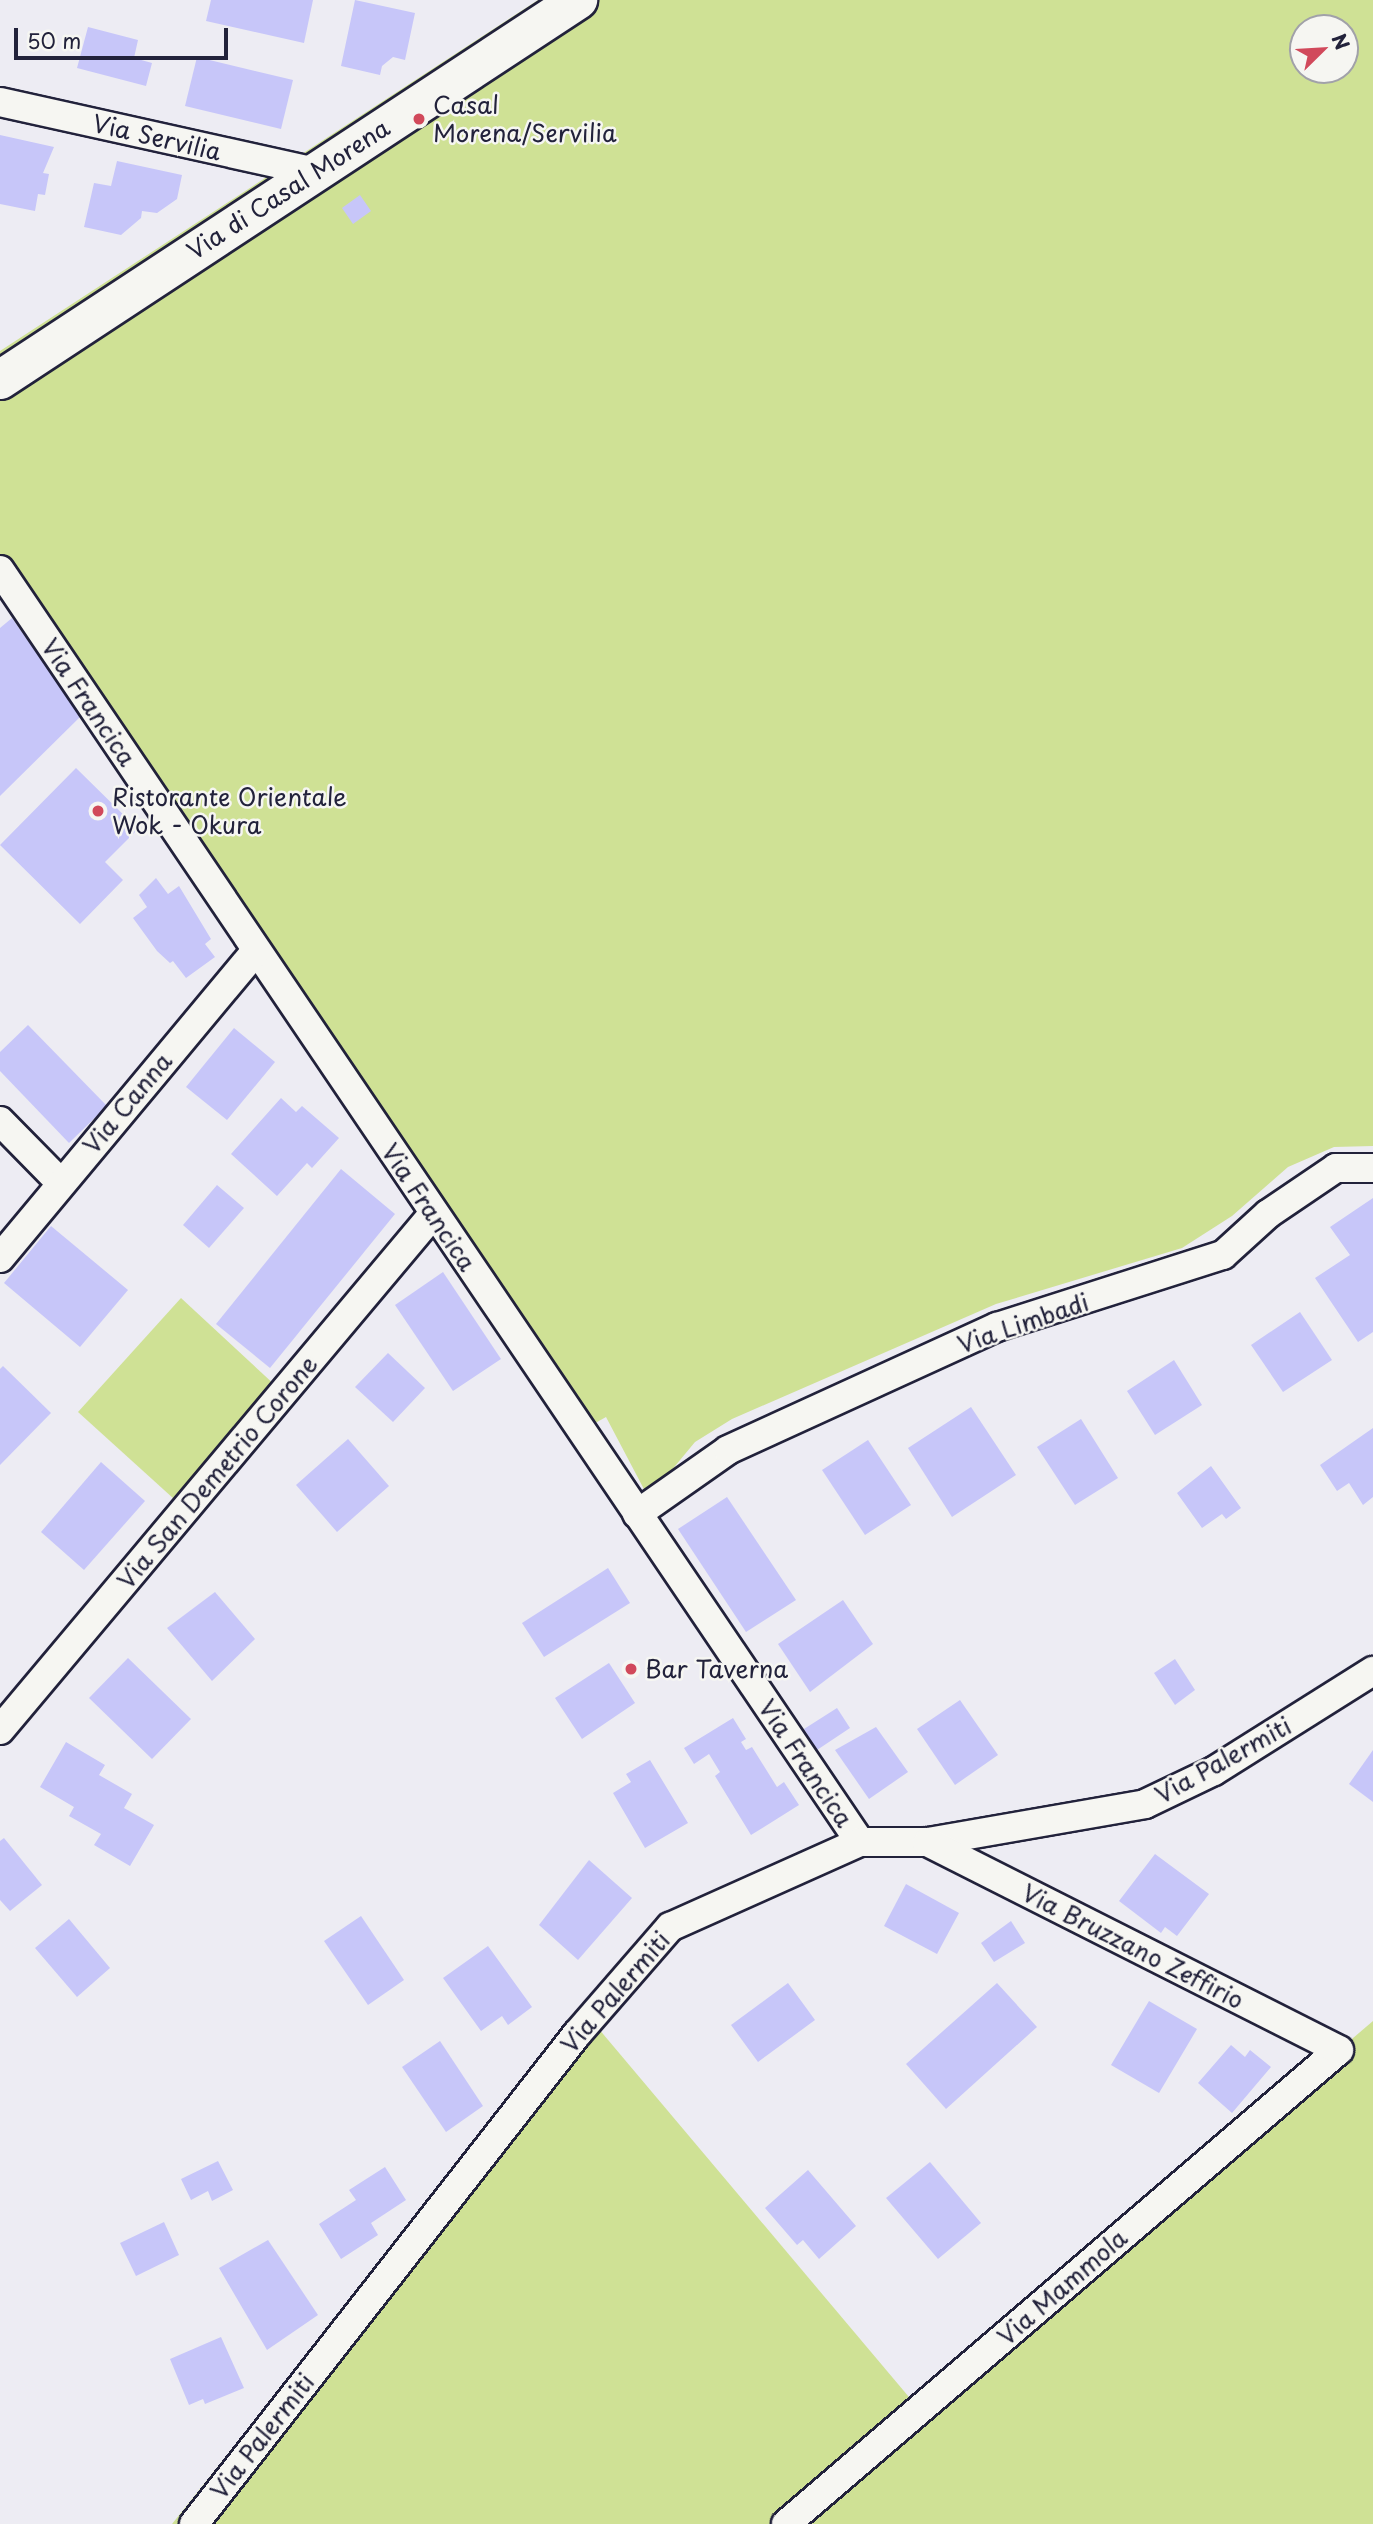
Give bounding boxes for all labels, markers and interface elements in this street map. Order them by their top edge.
scale bar [18,14,231,58]
north arrow [1289,14,1359,84]
text: 50 m [27,24,81,56]
text: N [1326,29,1357,54]
place label: Casal Morena/Servilia [433,91,617,147]
street label: Via Servilia [90,108,224,166]
marker: Casal Morena/Servilia [411,111,427,127]
street label: Via di Casal Morena [181,113,395,265]
street label: Via Francica [36,633,142,771]
place label: Ristorante Orientale Wok - Okura [112,783,347,839]
marker: Ristorante Orientale Wok - Okura [90,803,106,819]
street label: Via Canna [77,1047,177,1159]
street label: Via Francica [376,1138,482,1276]
street label: Via Limbadi [954,1287,1092,1359]
street label: Via San Demetrio Corone [111,1350,323,1594]
place label: Bar Taverna [645,1655,788,1683]
marker: Bar Taverna [623,1661,639,1677]
street label: Via Francica [753,1694,859,1832]
street label: Via Palermiti [1150,1711,1296,1809]
street label: Via Bruzzano Zeffirio [1018,1878,1248,2014]
street label: Via Palermiti [555,1926,675,2058]
street label: Via Mammola [992,2224,1132,2350]
street label: Via Palermiti [204,2368,320,2504]

